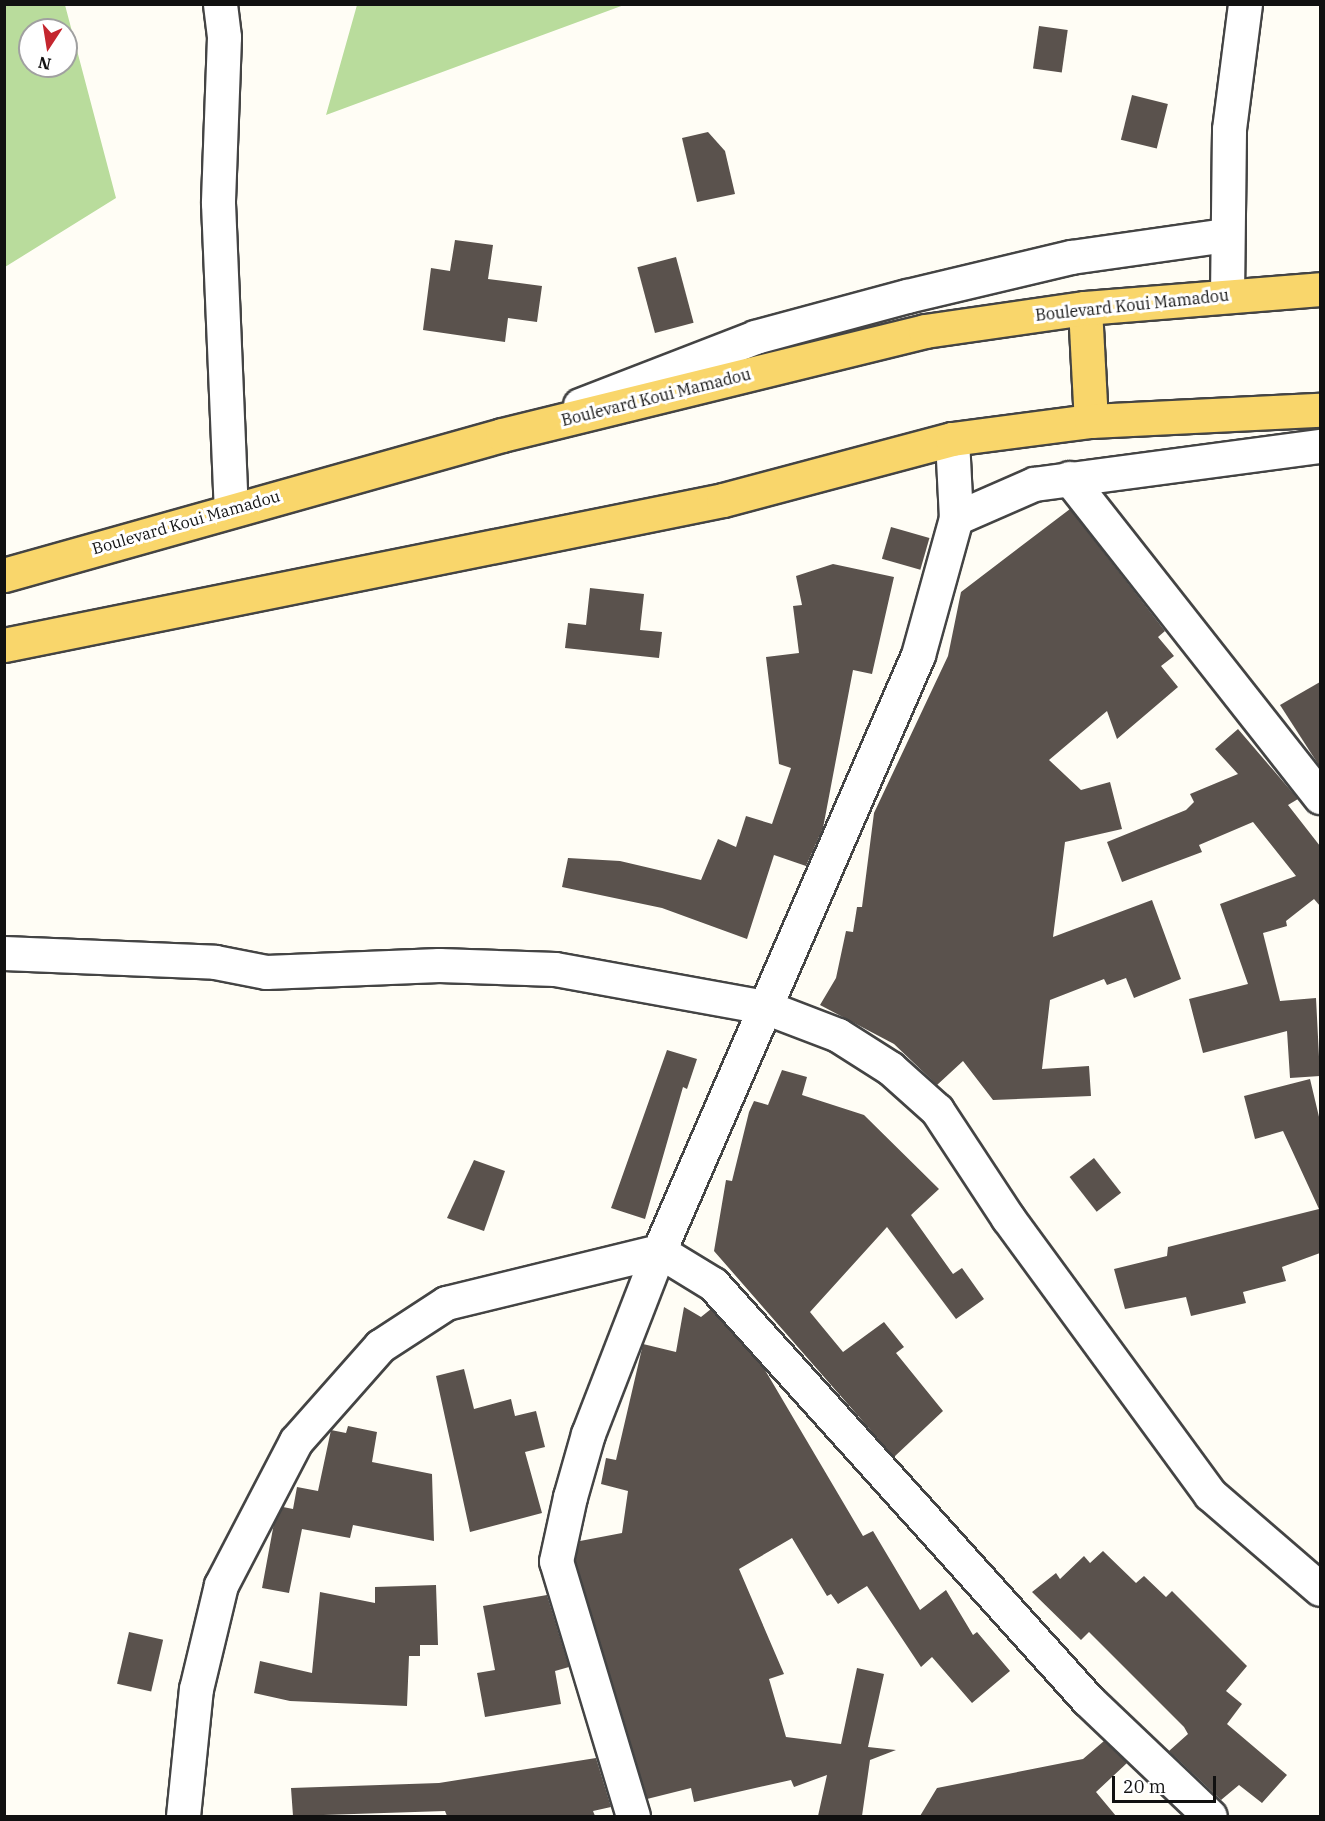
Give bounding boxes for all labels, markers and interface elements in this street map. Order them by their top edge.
north arrow [18,18,78,78]
text: N [36,53,53,75]
street label: Boulevard Koui Mamadou [1034,285,1230,325]
street label: Boulevard Koui Mamadou [559,364,753,430]
street label: Boulevard Koui Mamadou [90,486,282,558]
scale bar [1115,1764,1218,1802]
text: 20 m [1123,1775,1166,1798]

